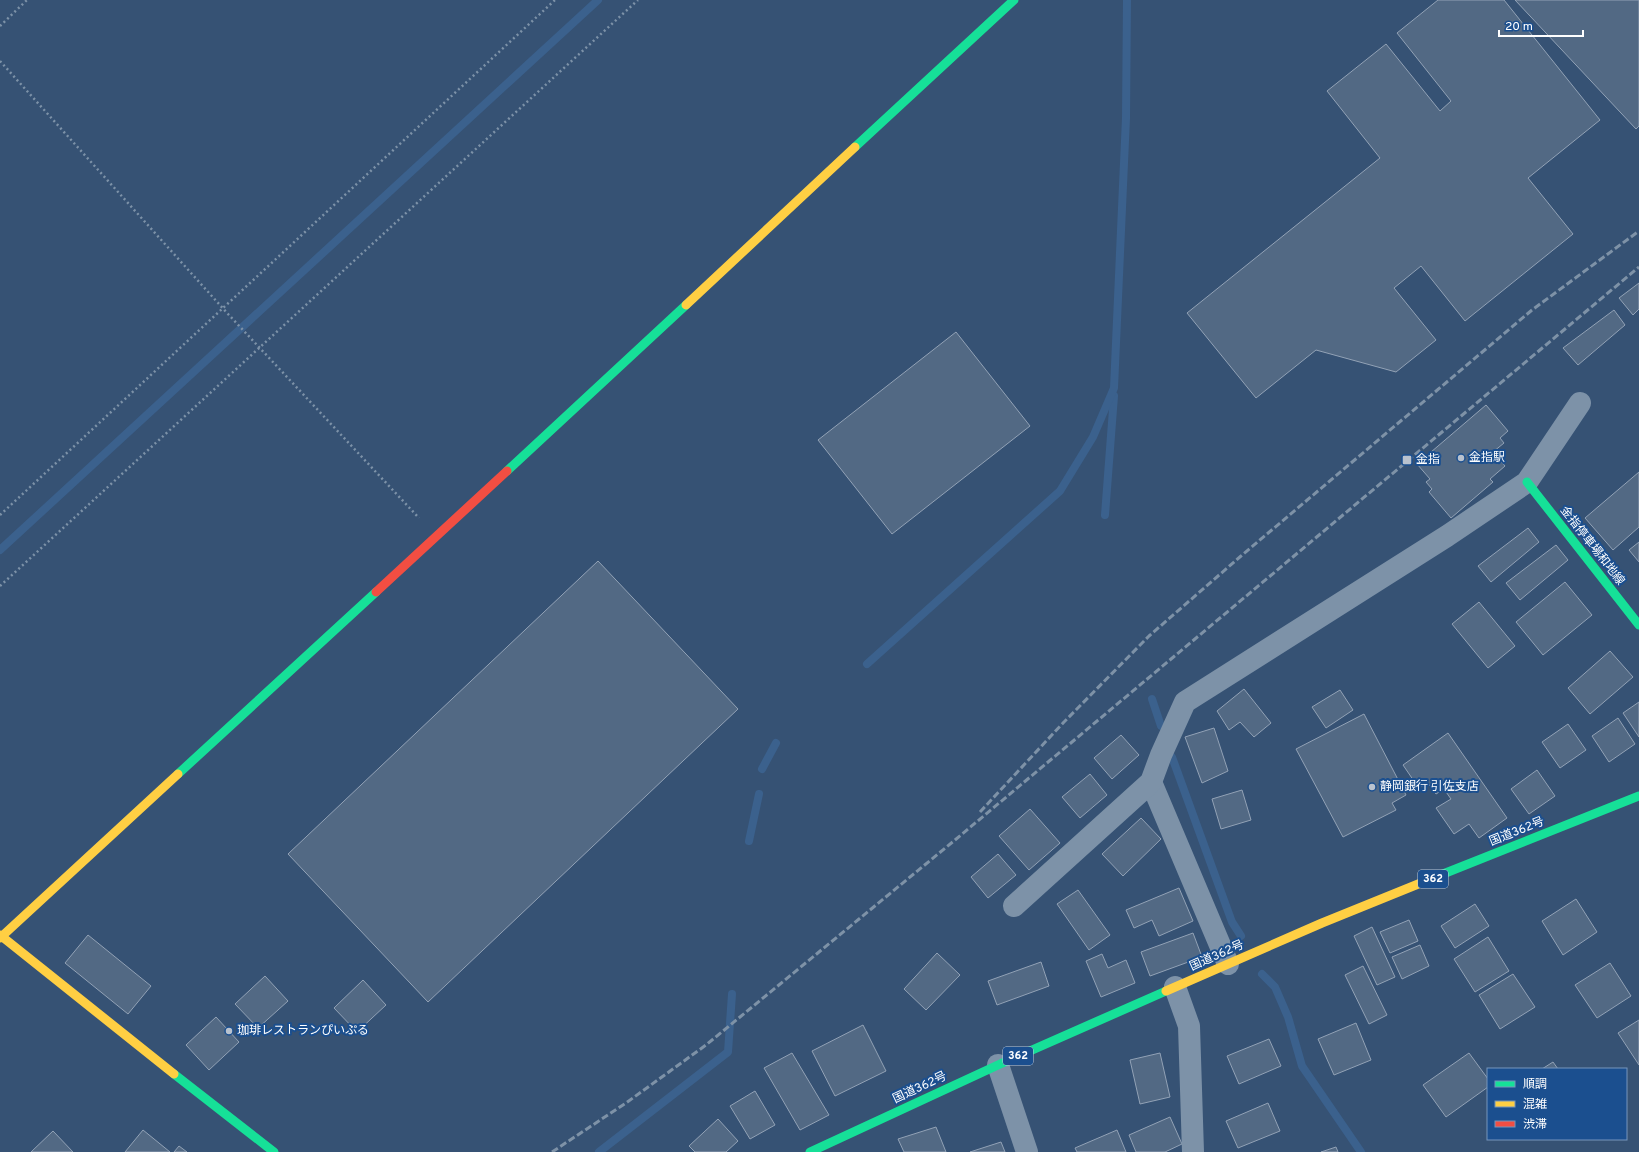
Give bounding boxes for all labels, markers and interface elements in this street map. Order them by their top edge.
scale bar [1499,12,1583,38]
text: 20 m [1505,19,1533,35]
place label: 金指駅 [1469,450,1505,466]
place label: 金指 [1416,452,1440,468]
marker: 金指駅 [1456,453,1466,463]
marker: 金指 [1401,454,1413,466]
street label: 金指停車場和地線 [1556,503,1628,589]
place label: 静岡銀行 引佐支店 [1380,779,1479,795]
marker: 静岡銀行 引佐支店 [1367,782,1377,792]
street label: 国道362号 [1487,814,1547,850]
road number: 362 [1418,870,1448,888]
street label: 国道362号 [1187,937,1247,975]
place label: 珈琲レストランぴいぷる [237,1023,369,1039]
marker: 珈琲レストランぴいぷる [224,1026,234,1036]
road number: 362 [1003,1047,1033,1065]
legend [1487,1068,1627,1140]
street label: 国道362号 [890,1069,950,1107]
text: 順調 [1523,1077,1547,1093]
text: 混雑 [1523,1097,1547,1113]
text: 渋滞 [1523,1117,1547,1133]

